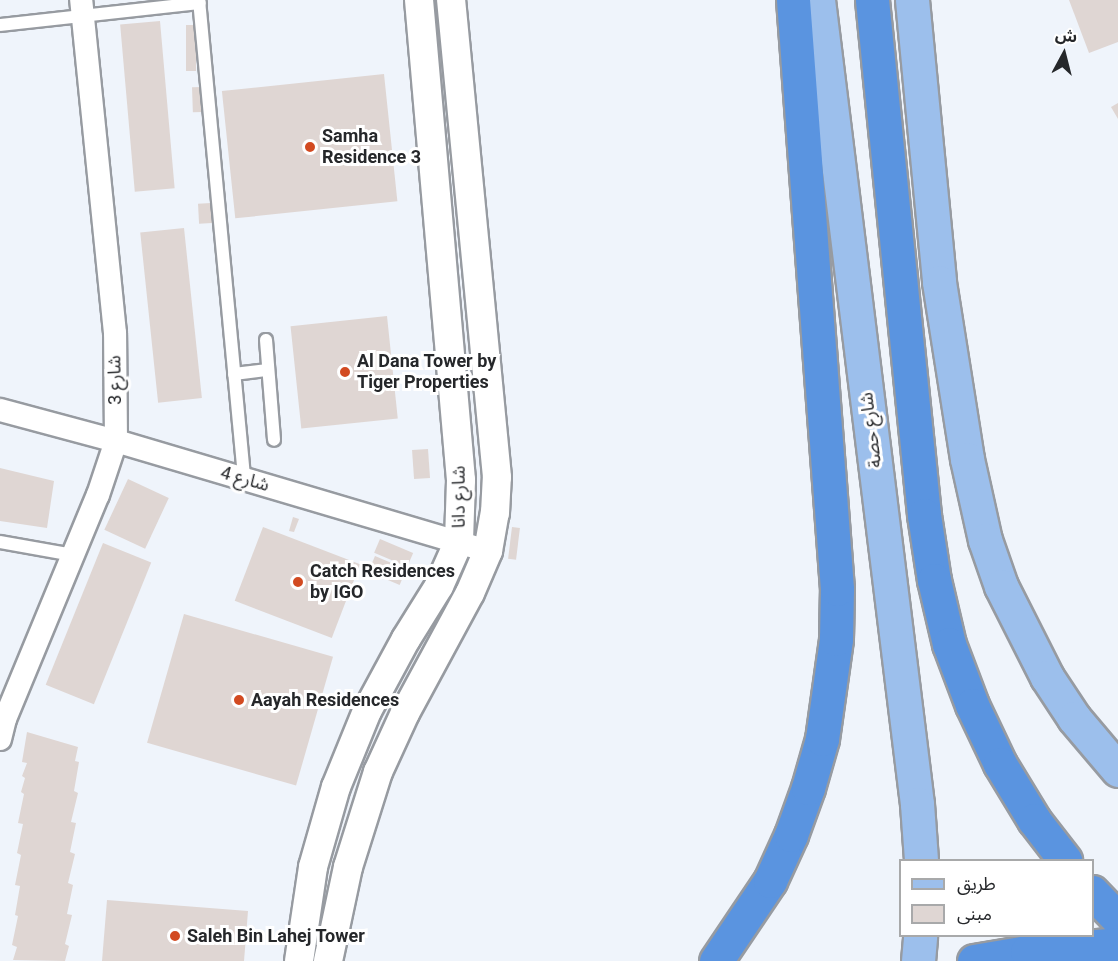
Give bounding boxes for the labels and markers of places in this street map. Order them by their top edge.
place label: Samha Residence 3 [322,126,421,168]
marker: Samha Residence 3 [303,140,317,154]
place label: Al Dana Tower by Tiger Properties [357,351,497,394]
marker: Al Dana Tower by Tiger Properties [338,365,352,379]
place label: Catch Residences by IGO [310,561,455,604]
marker: Catch Residences by IGO [291,575,305,589]
place label: Aayah Residences [251,689,399,711]
marker: Aayah Residences [232,693,246,707]
place label: Saleh Bin Lahej Tower [187,925,365,947]
marker: Saleh Bin Lahej Tower [168,929,182,943]

